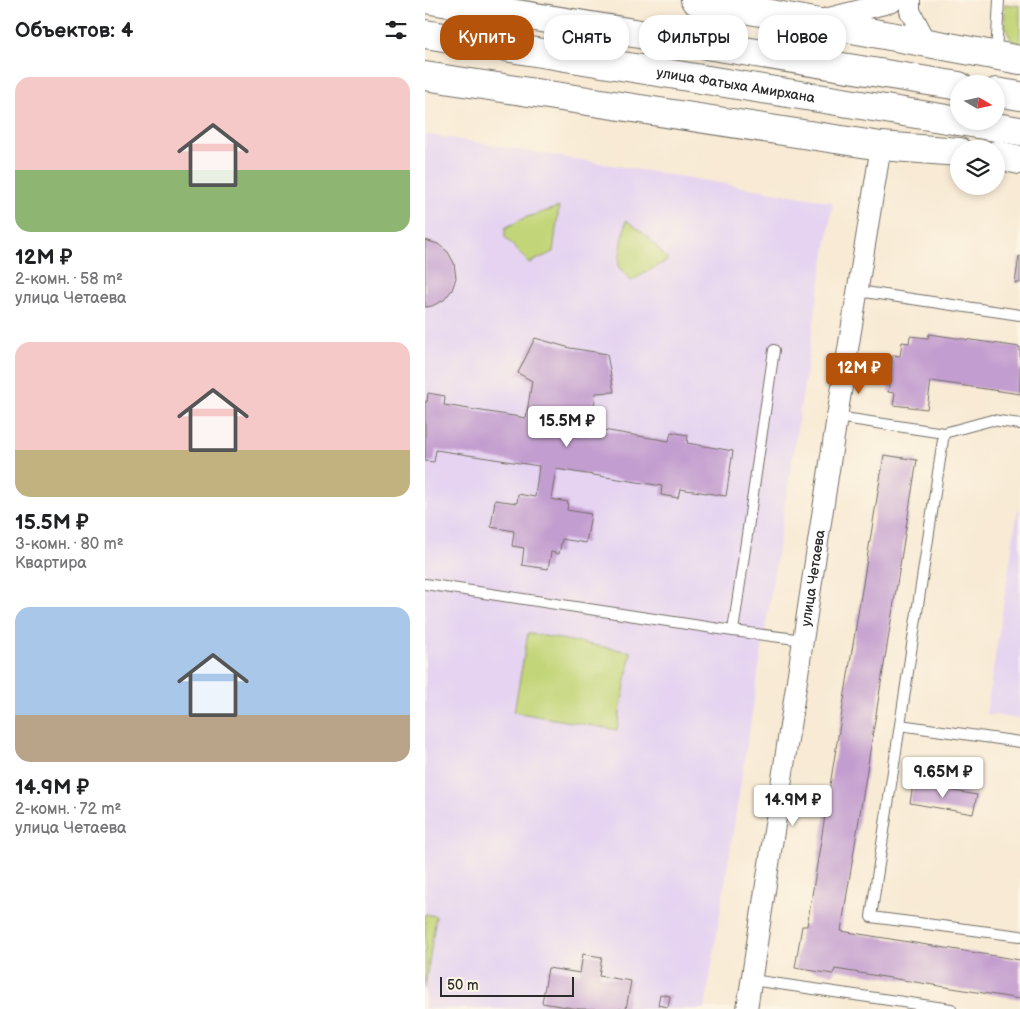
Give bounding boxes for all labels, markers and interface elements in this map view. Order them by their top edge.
chip: Купить [440,15,534,60]
chip: Снять [544,15,629,60]
chip: Фильтры [639,15,748,60]
chip: Новое [758,15,846,60]
icon: filters [382,16,410,44]
text: Объектов: 4 [15,18,133,43]
street label: улица Фатыха Амирхана [655,64,817,107]
north arrow [950,75,1005,130]
map controls [950,75,1005,195]
icon: home [168,110,258,200]
button: layers [950,140,1005,195]
text: 12M ₽ [15,245,72,270]
text: 2-комн. · 58 m² [15,270,123,289]
text: улица Четаева [15,289,126,308]
pin: 12M ₽ [824,352,894,395]
text: 12M ₽ [837,359,881,378]
icon: home [168,375,258,465]
pin: 15.5M ₽ [521,406,613,448]
text: 15.5M ₽ [539,412,595,431]
text: 15.5M ₽ [15,510,89,535]
street label: улица Четаева [797,528,829,628]
text: 3-комн. · 80 m² [15,535,124,554]
text: Квартира [15,554,87,573]
icon: home [168,640,258,730]
pin: 9.65M ₽ [897,756,989,799]
text: 9.65M ₽ [913,763,973,782]
text: 14.9M ₽ [15,775,89,800]
pin: 14.9M ₽ [747,784,839,827]
text: 14.9M ₽ [765,791,821,810]
text: 2-комн. · 72 m² [15,800,121,819]
text: улица Четаева [15,819,126,838]
scale bar [440,974,574,997]
text: 50 m [447,977,479,994]

